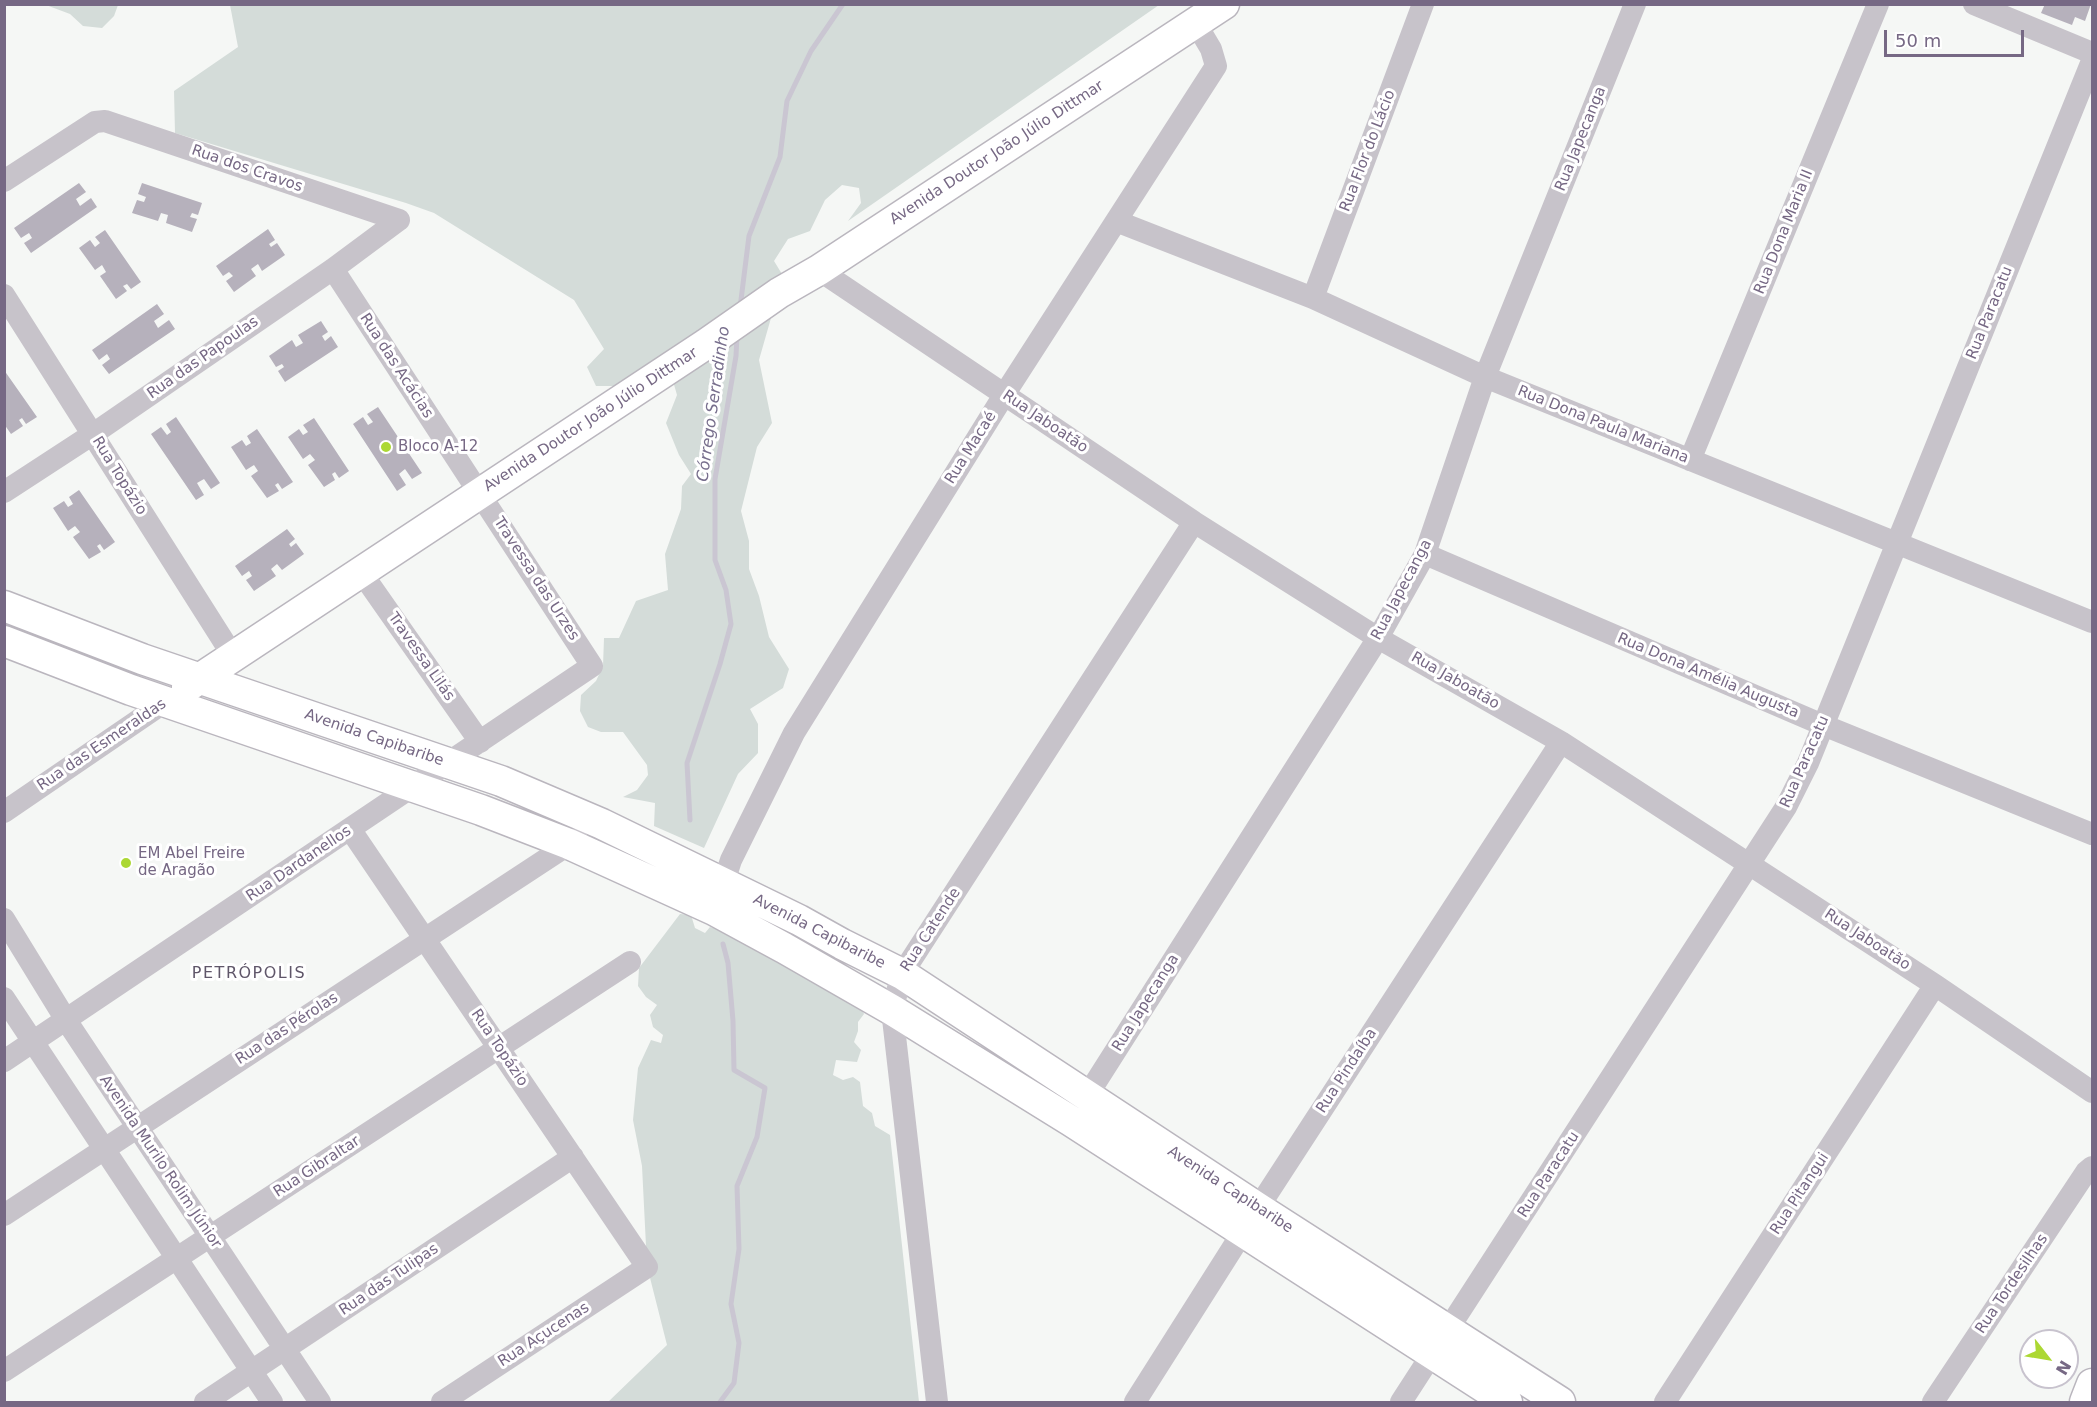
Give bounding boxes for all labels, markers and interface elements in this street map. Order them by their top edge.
scale bar [1887,18,2026,56]
text: 50 m [1895,30,1941,51]
street label: Avenida Doutor João Júlio Dittmar [887,77,1107,229]
street label: Rua Japecanga [1552,84,1610,194]
street label: Rua Flor do Lácio [1337,88,1399,214]
street label: Rua dos Cravos [189,142,305,196]
street label: Rua Dona Maria II [1751,167,1817,297]
street label: Rua Paracatu [1963,264,2017,362]
street label: Rua das Acácias [355,310,437,422]
street label: Rua das Papoulas [144,313,262,403]
water label: Córrego Serradinho [694,325,734,483]
street label: Avenida Doutor João Júlio Dittmar [481,344,701,496]
street label: Rua Dona Paula Mariana [1515,382,1691,468]
street label: Rua Jaboatão [999,387,1091,457]
street label: Rua Macaé [942,408,1000,488]
street label: Rua Topázio [88,434,150,518]
place label: Bloco A-12 [398,438,478,456]
marker: Bloco A-12 [379,440,393,454]
street label: Travessa das Urzes [489,514,583,644]
street label: Rua Japecanga [1368,537,1436,643]
street label: Travessa Lilás [384,609,458,705]
street label: Rua Dona Amélia Augusta [1615,630,1801,722]
street label: Rua Jaboatão [1408,648,1502,714]
street label: Rua das Esmeraldas [34,695,170,795]
street label: Avenida Capibaribe [302,706,446,770]
street label: Rua Paracatu [1777,713,1833,811]
street label: Rua Dardanellos [243,822,355,906]
place label: EM Abel Freire de Aragão [138,845,245,880]
marker: EM Abel Freire de Aragão [119,856,133,870]
street label: Rua Catende [897,885,965,975]
street label: Avenida Capibaribe [750,891,888,973]
street label: Rua Jaboatão [1821,905,1913,975]
street label: Rua Japecanga [1109,951,1183,1055]
district label: PETRÓPOLIS [192,964,306,984]
street label: Rua das Pérolas [232,989,342,1069]
street label: Rua Topázio [467,1006,531,1090]
street label: Rua Pindaíba [1313,1025,1381,1117]
street label: Avenida Murilo Rolim Júnior [95,1072,225,1252]
street label: Rua Paracatu [1515,1129,1583,1221]
street label: Rua Gibraltar [270,1132,364,1202]
street label: Avenida Capibaribe [1164,1143,1296,1237]
street label: Rua Pitangui [1767,1150,1833,1238]
street label: Rua Tordesilhas [1972,1231,2052,1337]
street label: Rua das Tulipas [336,1240,442,1320]
street label: Rua Açucenas [495,1299,593,1371]
north arrow [2019,1329,2079,1389]
text: N [2052,1357,2075,1378]

